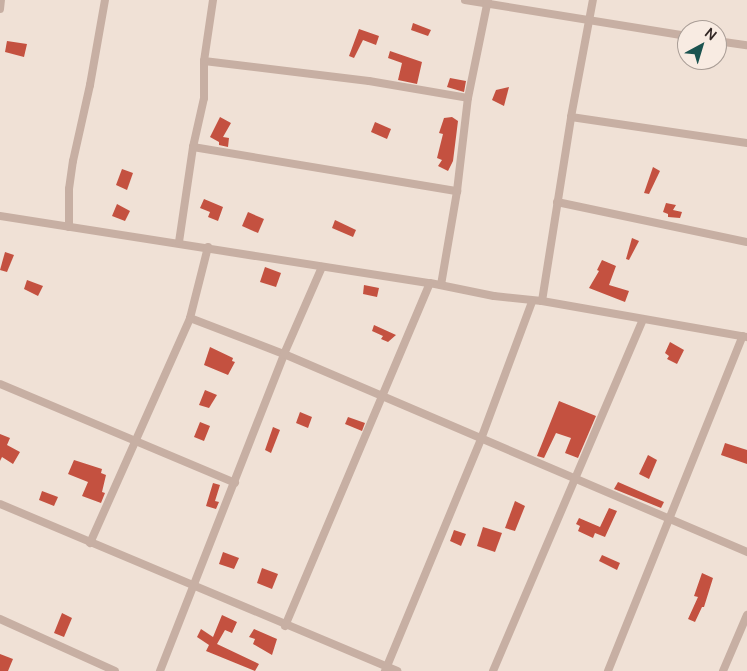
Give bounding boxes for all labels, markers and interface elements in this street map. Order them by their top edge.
north arrow [677,20,727,70]
text: N [701,23,721,44]

